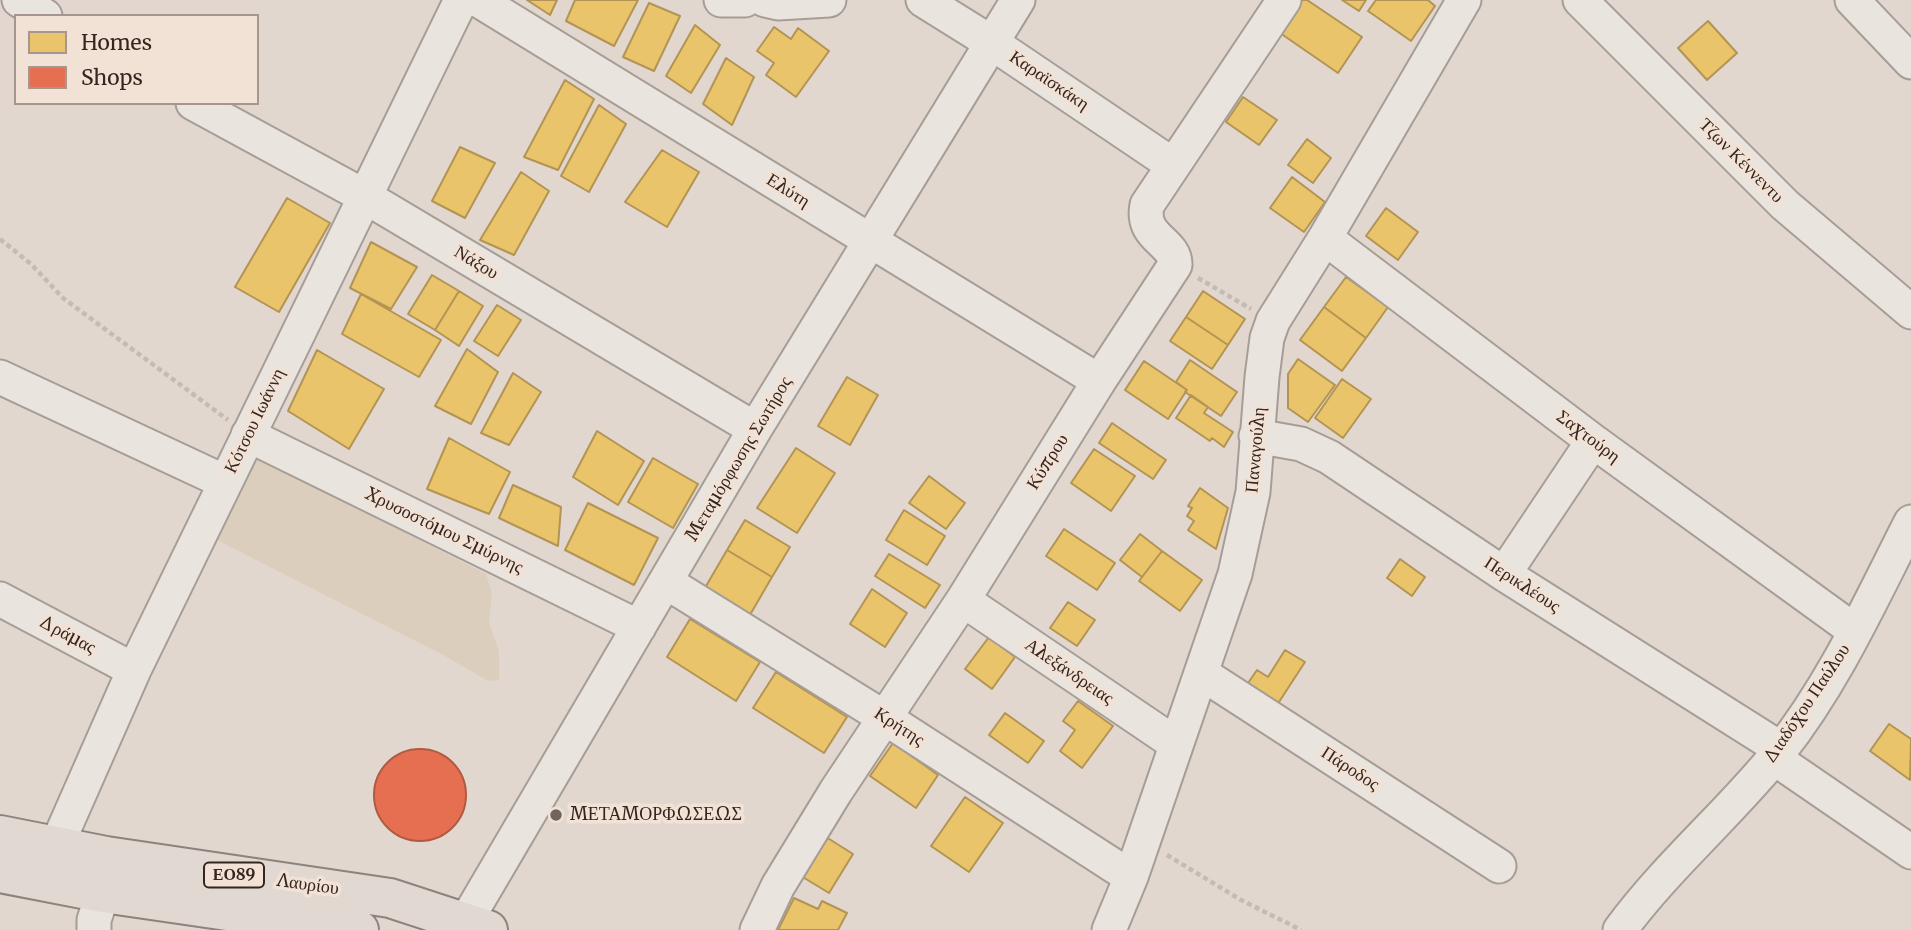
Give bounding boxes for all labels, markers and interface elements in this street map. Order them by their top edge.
legend [14,14,259,105]
text: Homes [81,29,152,56]
street label: Καραϊσκάκη [1005,46,1093,116]
text: Shops [81,64,143,91]
street label: Τζων Κέννεντυ [1694,114,1788,208]
street label: Ελύτη [762,169,814,213]
street label: Νάξου [450,241,502,285]
street label: Κότσου Ιωάννη [220,365,290,477]
street label: Μεταμόρφωσης Σωτήρος [681,373,797,545]
street label: Παναγούλη [1242,406,1270,494]
street label: Σαχτούρη [1552,406,1624,468]
street label: Κύπρου [1023,430,1073,494]
street label: Χρυσοστόμου Σμύρνης [361,483,527,579]
street label: Περικλέους [1480,552,1564,618]
street label: Δράμας [35,611,99,659]
street label: Αλεξάνδρειας [1021,634,1117,710]
street label: Διαδόχου Παύλου [1759,640,1855,768]
street label: Κρήτης [870,703,928,751]
street label: Πάροδος [1317,742,1383,796]
place label: ΜΕΤΑΜΟΡΦΩΣΕΩΣ [570,804,742,826]
marker: ΜΕΤΑΜΟΡΦΩΣΕΩΣ [548,807,564,823]
road number: ΕΟ89 [204,862,264,888]
street label: Λαυρίου [276,870,340,900]

